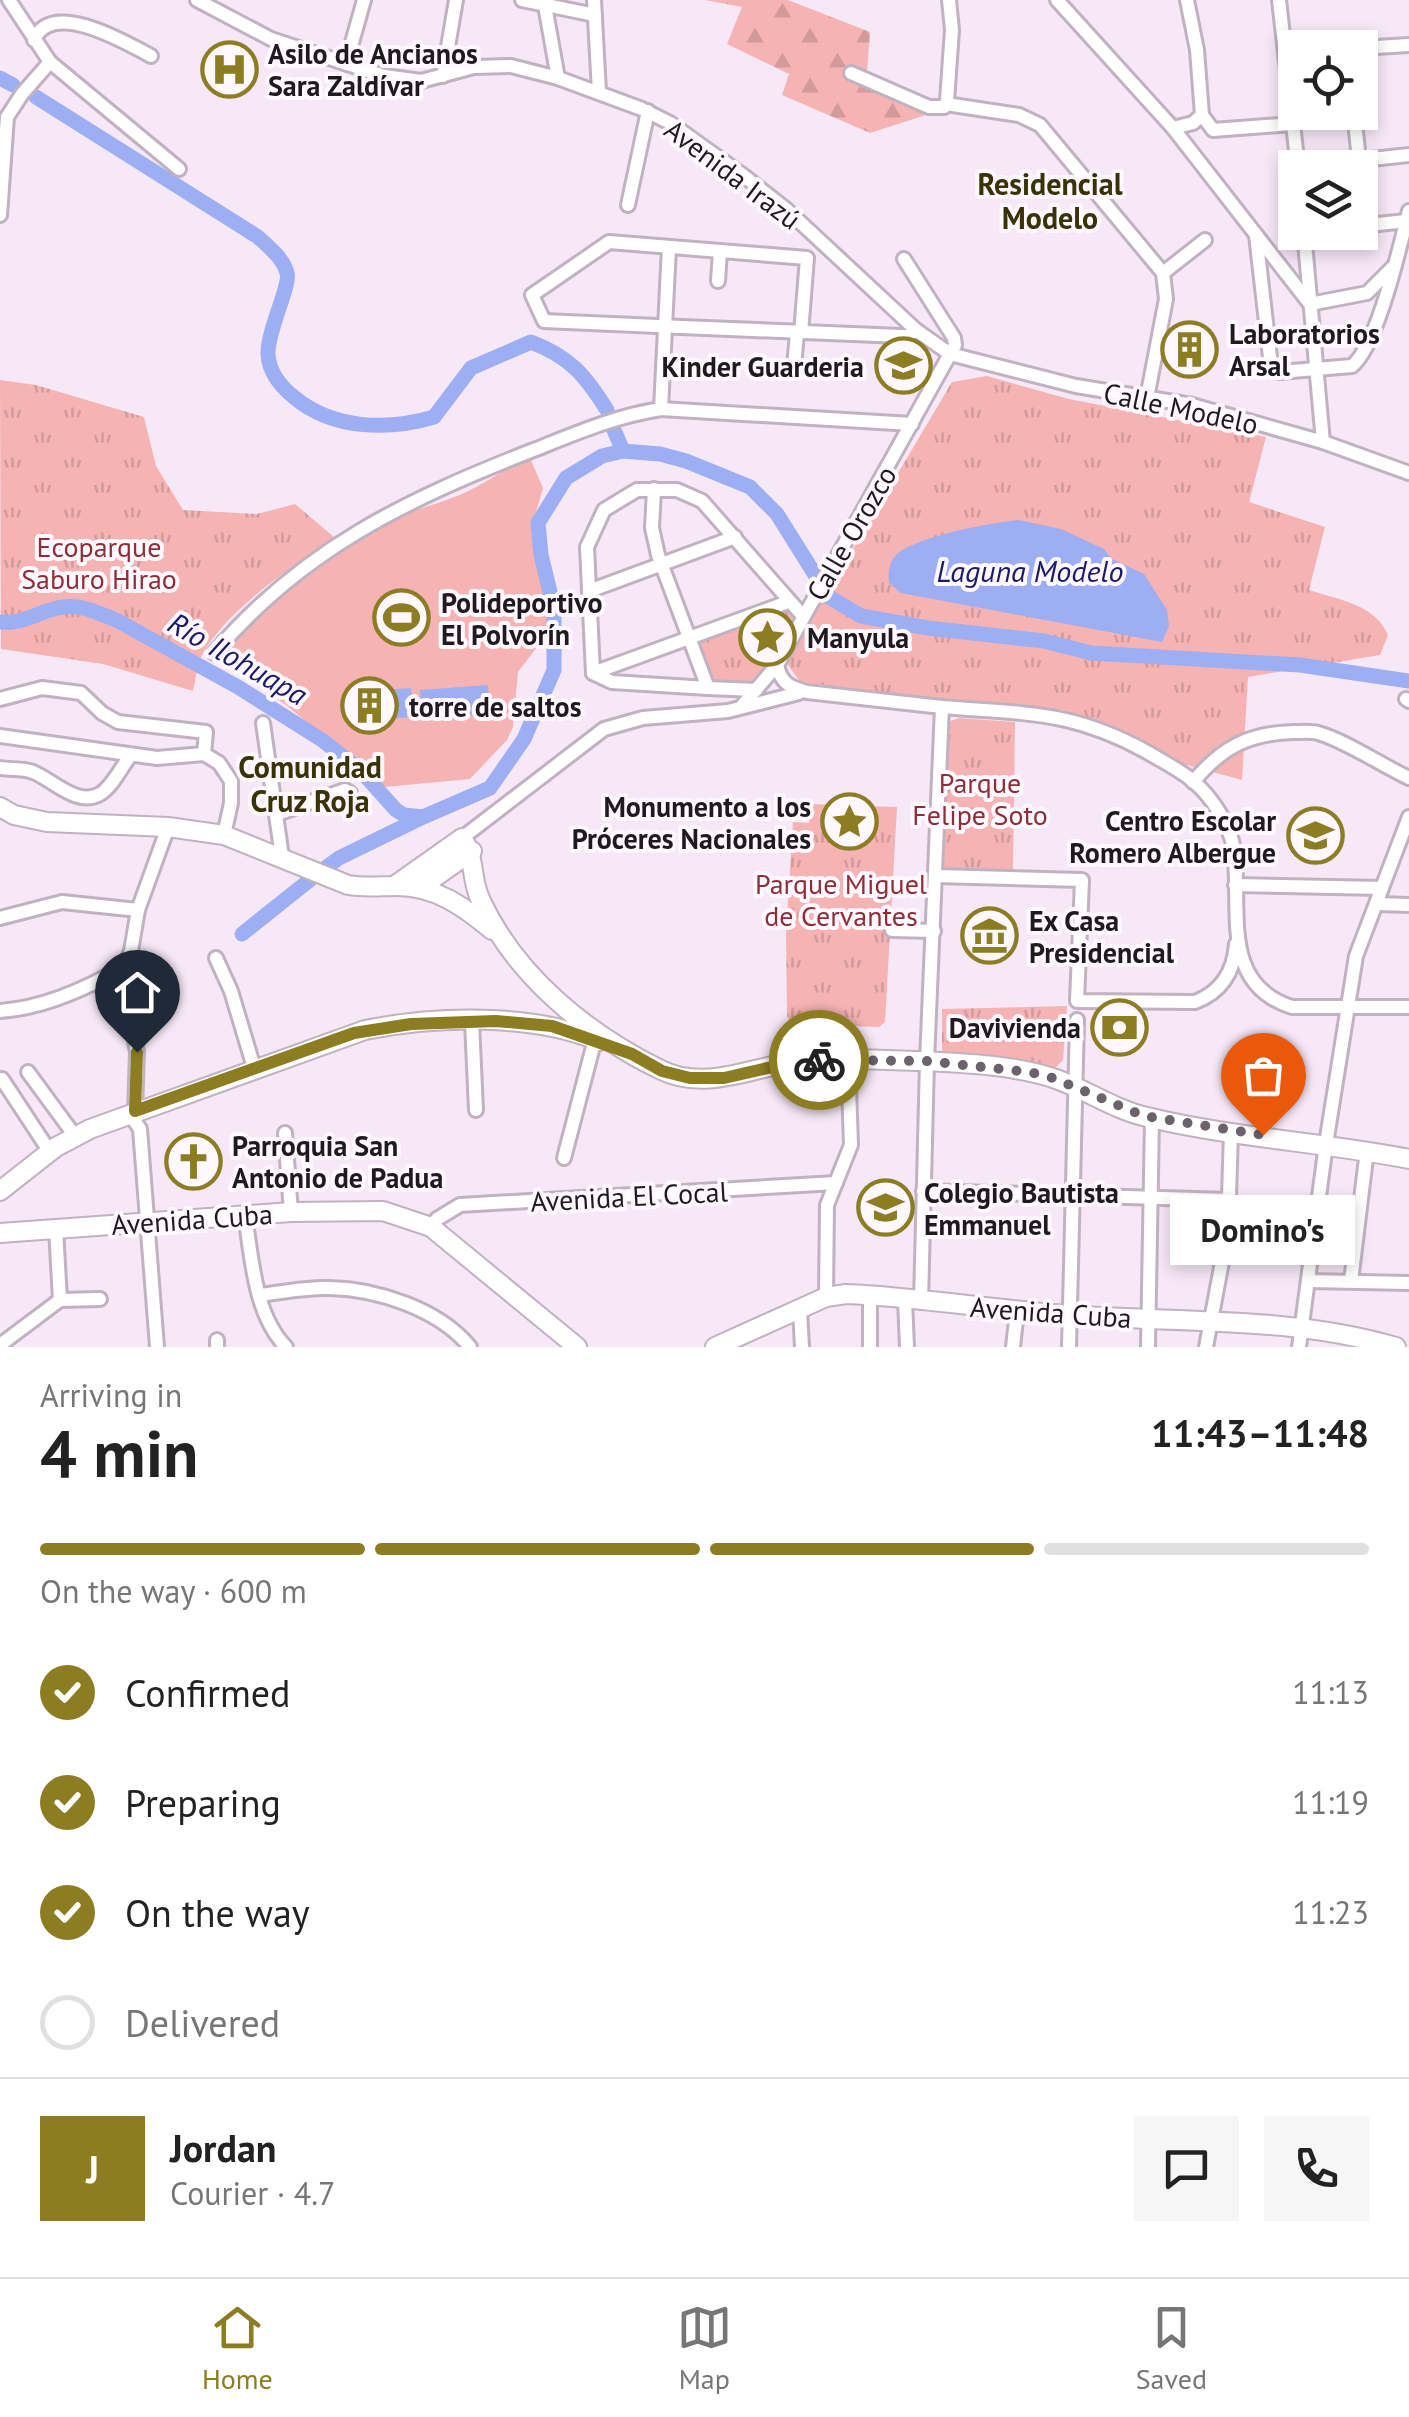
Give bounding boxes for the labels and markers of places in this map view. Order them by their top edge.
place label: Asilo de Ancianos Sara Zaldívar [268,35,478,104]
hospital icon: Asilo de Ancianos Sara Zaldívar [199,39,259,99]
place label: Laboratorios Arsal [1229,315,1380,384]
building icon: Laboratorios Arsal [1160,319,1220,379]
school or university icon: Kinder Guarderia [873,336,933,396]
place label: Kinder Guarderia [662,348,864,385]
place label: Polideportivo El Polvorín [441,584,602,653]
sports icon: Polideportivo El Polvorín [372,588,432,648]
place icon: Manyula [738,607,798,667]
place label: Manyula [807,619,909,656]
building icon: torre de saltos [340,676,400,736]
place label: torre de saltos [409,688,582,725]
place label: Monumento a los Próceres Nacionales [572,788,811,857]
place icon: Monumento a los Próceres Nacionales [820,792,880,852]
place label: Centro Escolar Romero Albergue [1069,802,1276,871]
school or university icon: Centro Escolar Romero Albergue [1285,806,1345,866]
place label: Ex Casa Presidencial [1029,902,1175,971]
museum icon: Ex Casa Presidencial [960,906,1020,966]
pin [95,950,180,1053]
bank icon: Davivienda [1090,997,1150,1057]
place label: Davivienda [949,1009,1081,1046]
pin [1221,1033,1306,1136]
place label: Parroquia San Antonio de Padua [232,1127,443,1196]
church icon: Parroquia San Antonio de Padua [163,1131,223,1191]
place label: Colegio Bautista Emmanuel [924,1174,1119,1243]
school or university icon: Colegio Bautista Emmanuel [855,1178,915,1238]
callout: Domino's [1170,1195,1356,1265]

